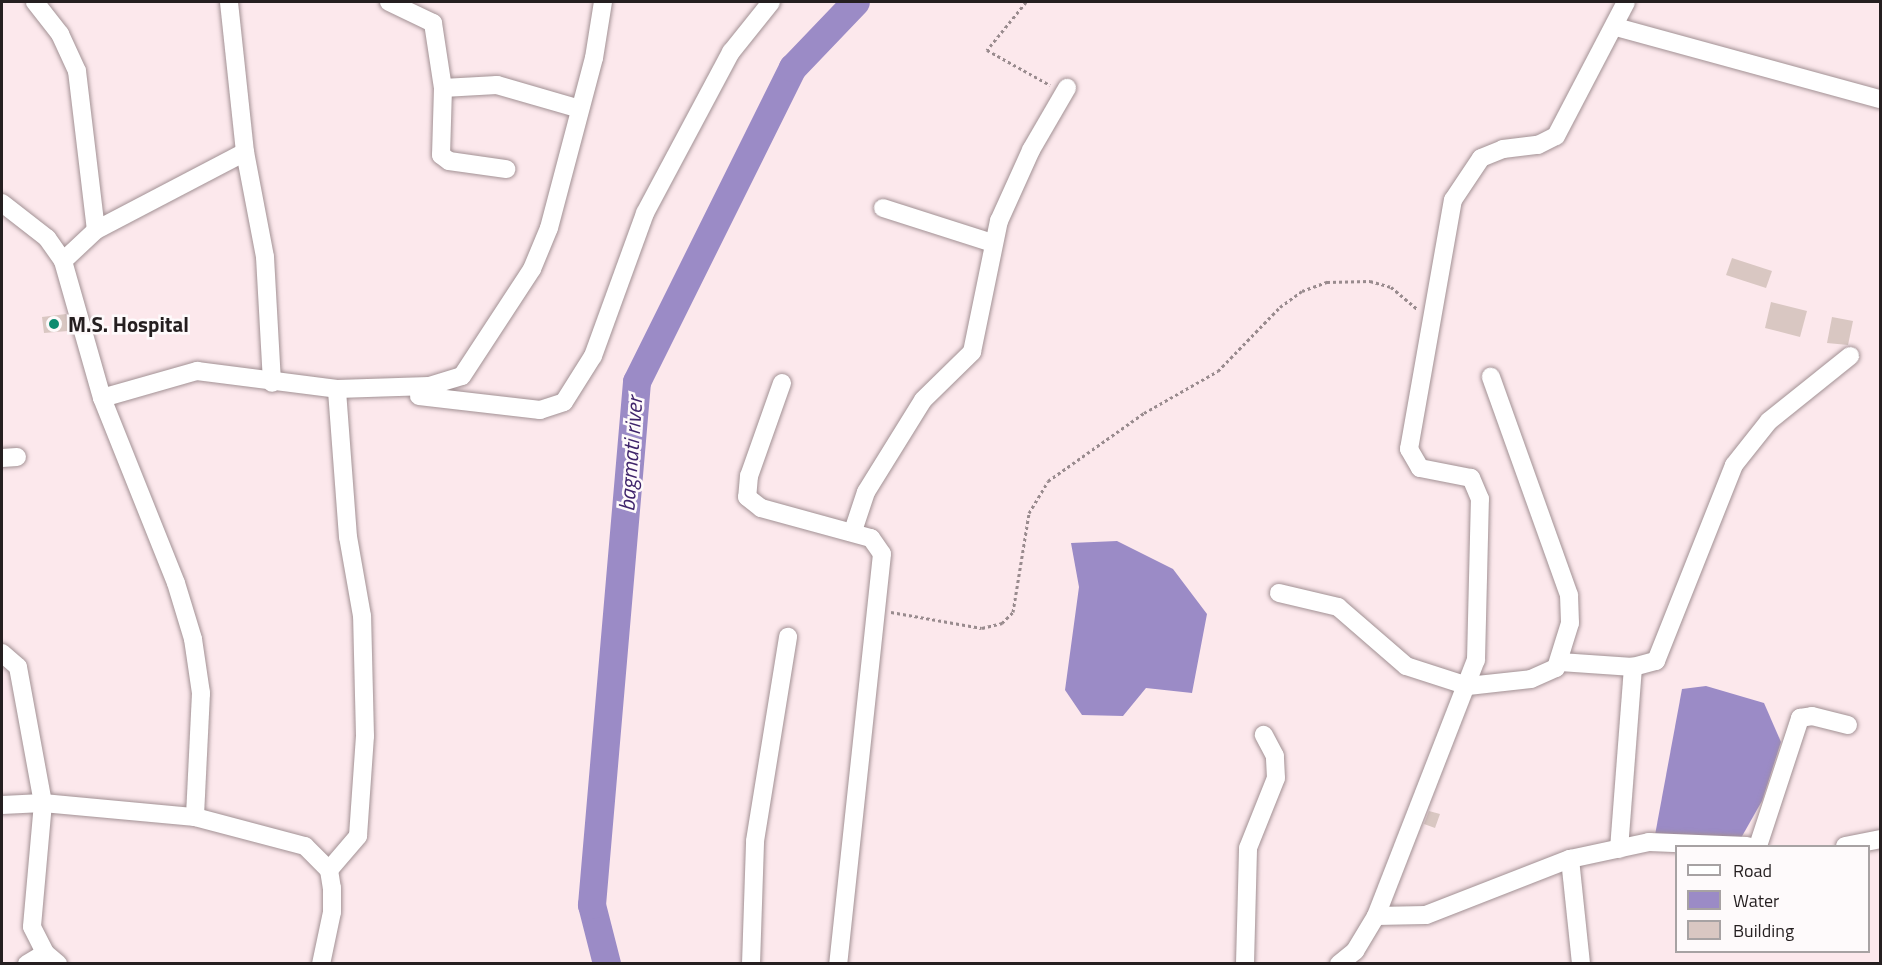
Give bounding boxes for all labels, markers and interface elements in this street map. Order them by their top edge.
place label: M.S. Hospital [68,311,189,337]
marker: M.S. Hospital [45,315,63,333]
water label: bagmati river [614,396,648,512]
legend [1675,845,1870,953]
text: Road [1733,857,1772,884]
text: Water [1733,887,1779,914]
text: Building [1733,917,1794,944]

